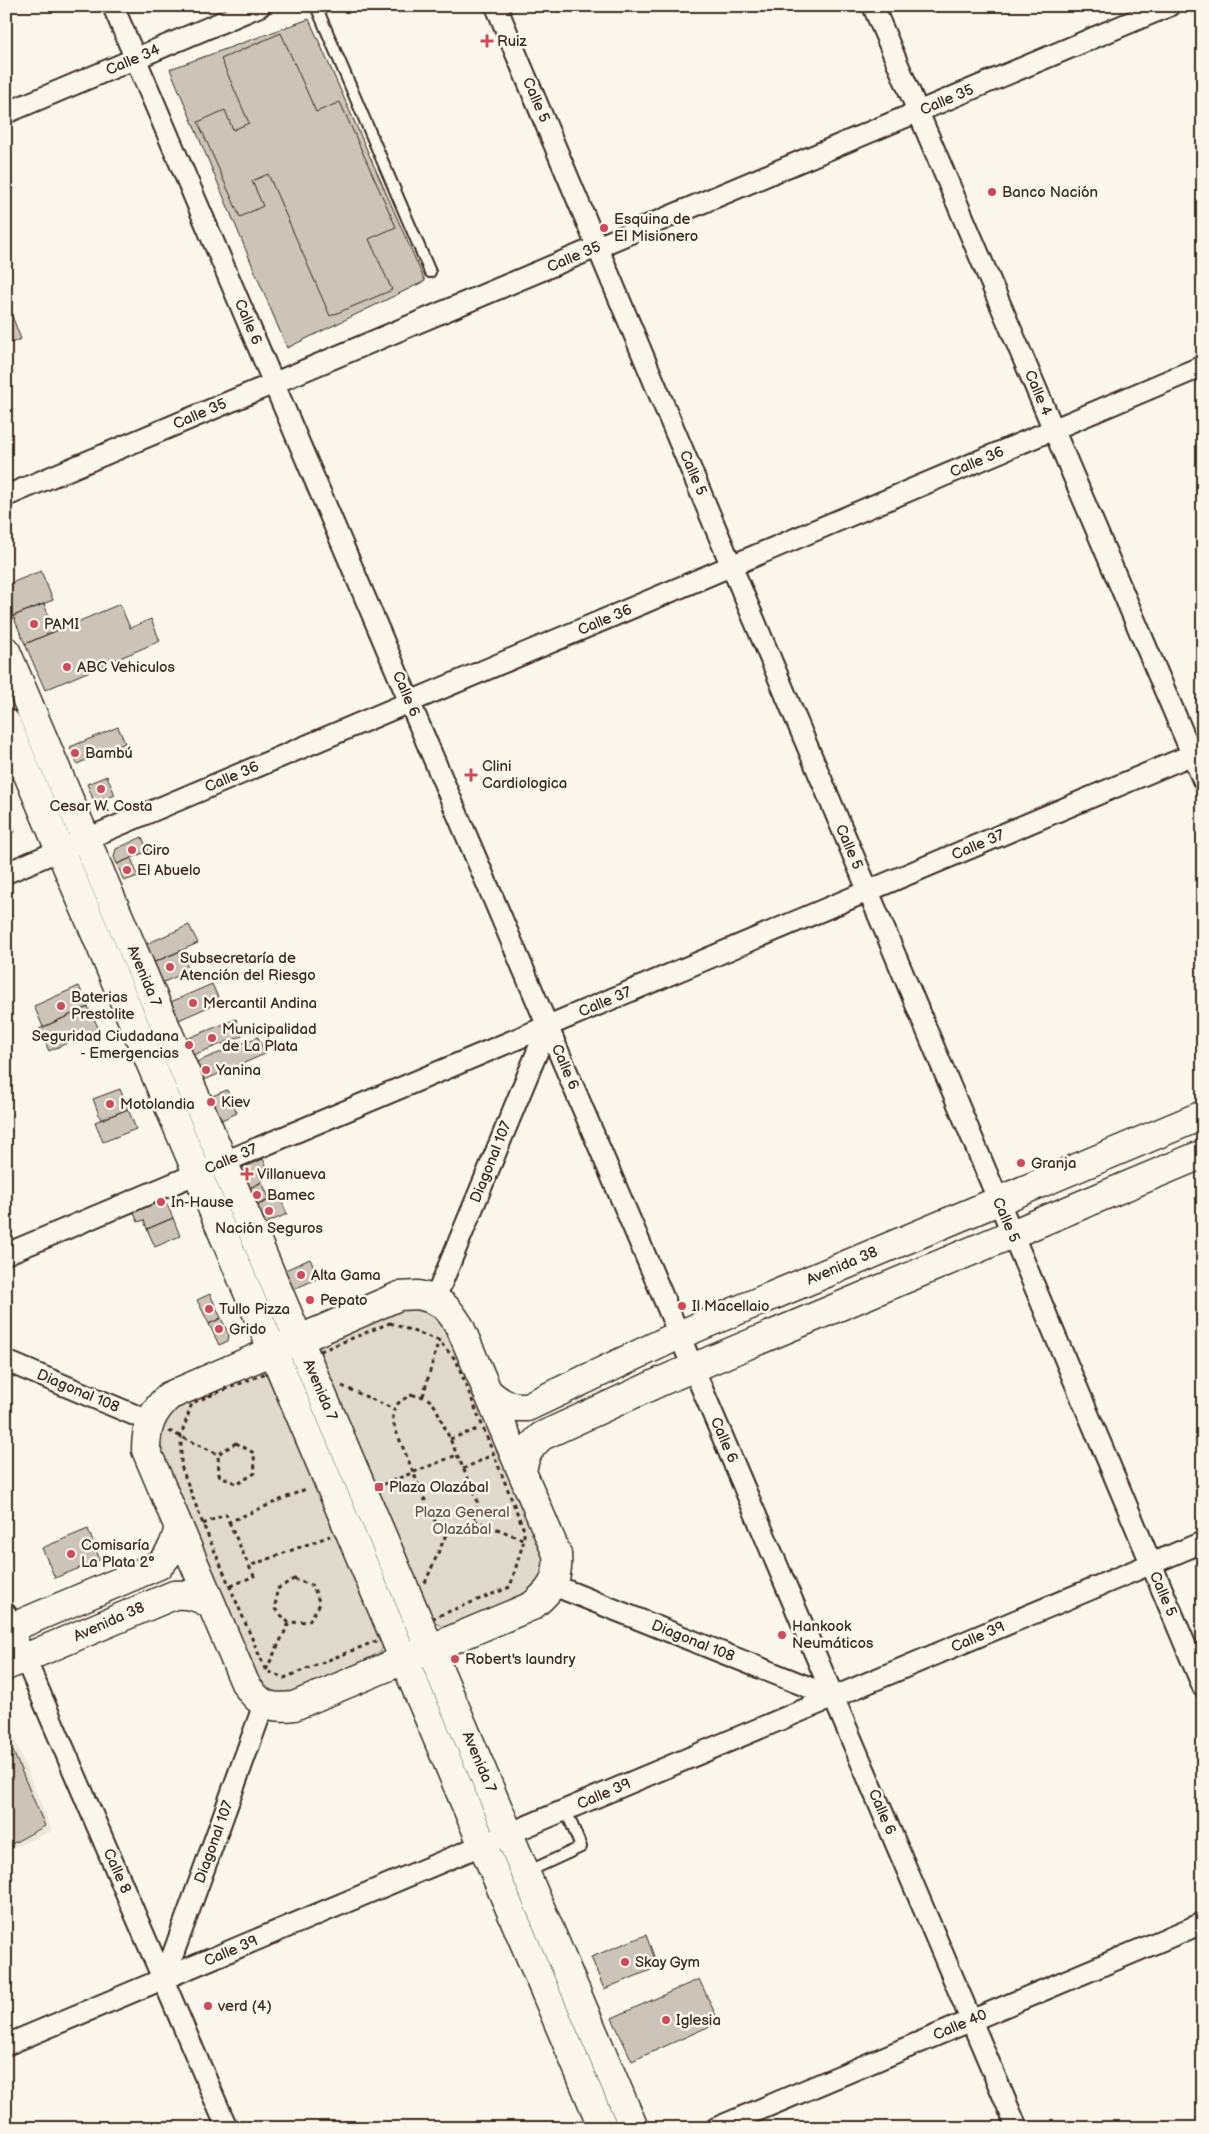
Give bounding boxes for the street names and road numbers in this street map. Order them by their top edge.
street label: Calle 34 [103,40,163,80]
street label: Calle 5 [518,75,554,125]
street label: Calle 35 [917,80,977,120]
street label: Calle 35 [544,237,604,277]
street label: Calle 6 [230,296,266,348]
street label: Calle 4 [1020,367,1056,419]
street label: Calle 35 [170,394,230,434]
street label: Calle 36 [947,442,1007,482]
street label: Calle 5 [675,448,711,498]
street label: Calle 36 [575,600,635,640]
street label: Calle 6 [388,668,424,720]
street label: Calle 36 [202,757,262,797]
street label: Calle 5 [831,822,867,872]
street label: Calle 37 [949,825,1008,865]
street label: Avenida 7 [123,942,166,1010]
street label: Calle 37 [576,982,635,1022]
street label: Calle 6 [547,1041,583,1093]
street label: Diagonal 107 [466,1118,516,1206]
street label: Calle 37 [202,1139,261,1179]
street label: Calle 5 [988,1195,1024,1245]
street label: Avenida 38 [803,1242,881,1290]
street label: Avenida 7 [299,1356,342,1424]
street label: Diagonal 108 [34,1365,122,1417]
street label: Calle 6 [706,1414,742,1466]
street label: Calle 5 [1145,1569,1181,1619]
street label: Avenida 38 [71,1598,148,1646]
street label: Diagonal 108 [649,1616,738,1666]
street label: Calle 39 [948,1617,1008,1657]
street label: Avenida 7 [458,1728,501,1796]
street label: Calle 39 [574,1774,634,1814]
street label: Calle 6 [864,1786,900,1838]
street label: Diagonal 107 [190,1798,238,1886]
street label: Calle 8 [99,1845,135,1897]
street label: Calle 39 [201,1931,261,1971]
street label: Calle 40 [930,2005,990,2045]

